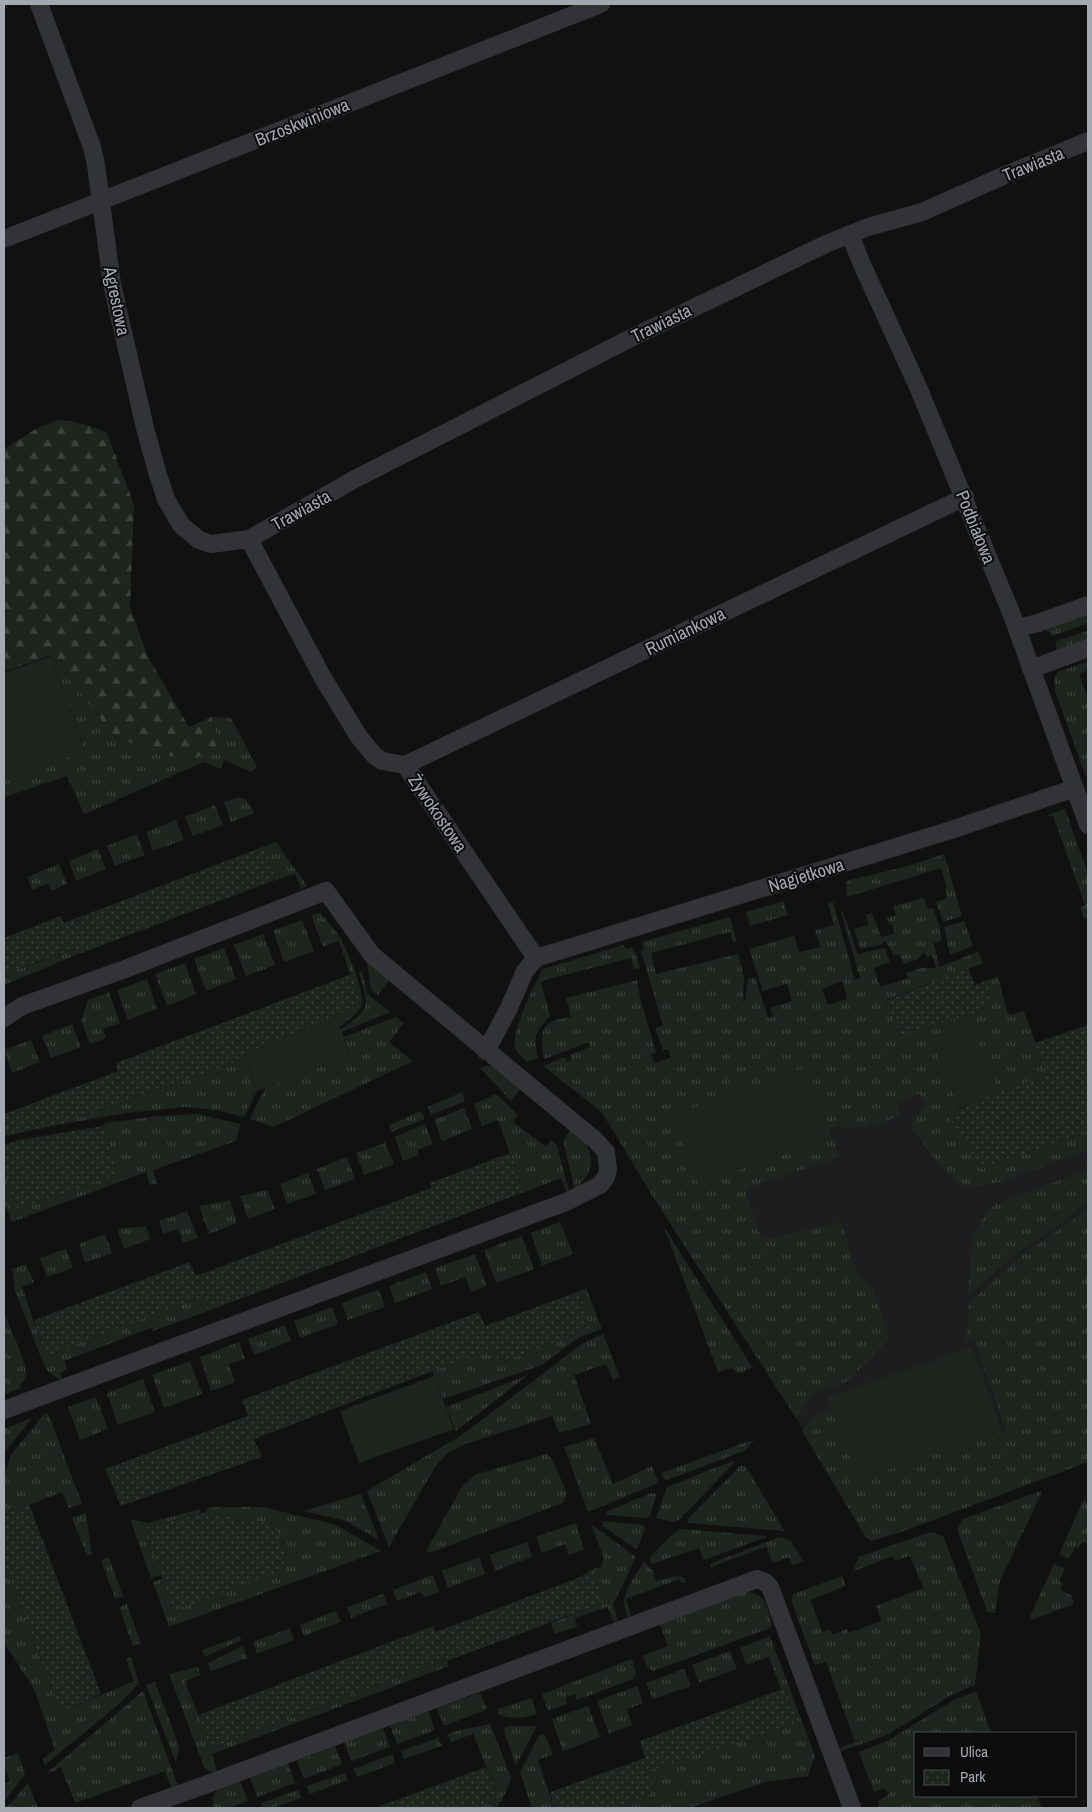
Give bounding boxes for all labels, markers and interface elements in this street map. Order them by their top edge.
street label: Brzoskwiniowa [251,92,353,152]
street label: Trawiasta [999,140,1067,188]
street label: Agrestowa [97,263,136,338]
street label: Trawiasta [627,298,695,348]
street label: Trawiasta [267,483,335,537]
street label: Podbiałowa [950,487,1002,567]
street label: Rumiankowa [641,601,729,661]
street label: Żywokostowa [403,769,473,857]
street label: Nagietkowa [765,852,847,898]
legend [914,1732,1077,1797]
text: Ulica [960,1741,988,1762]
text: Park [960,1766,986,1787]

